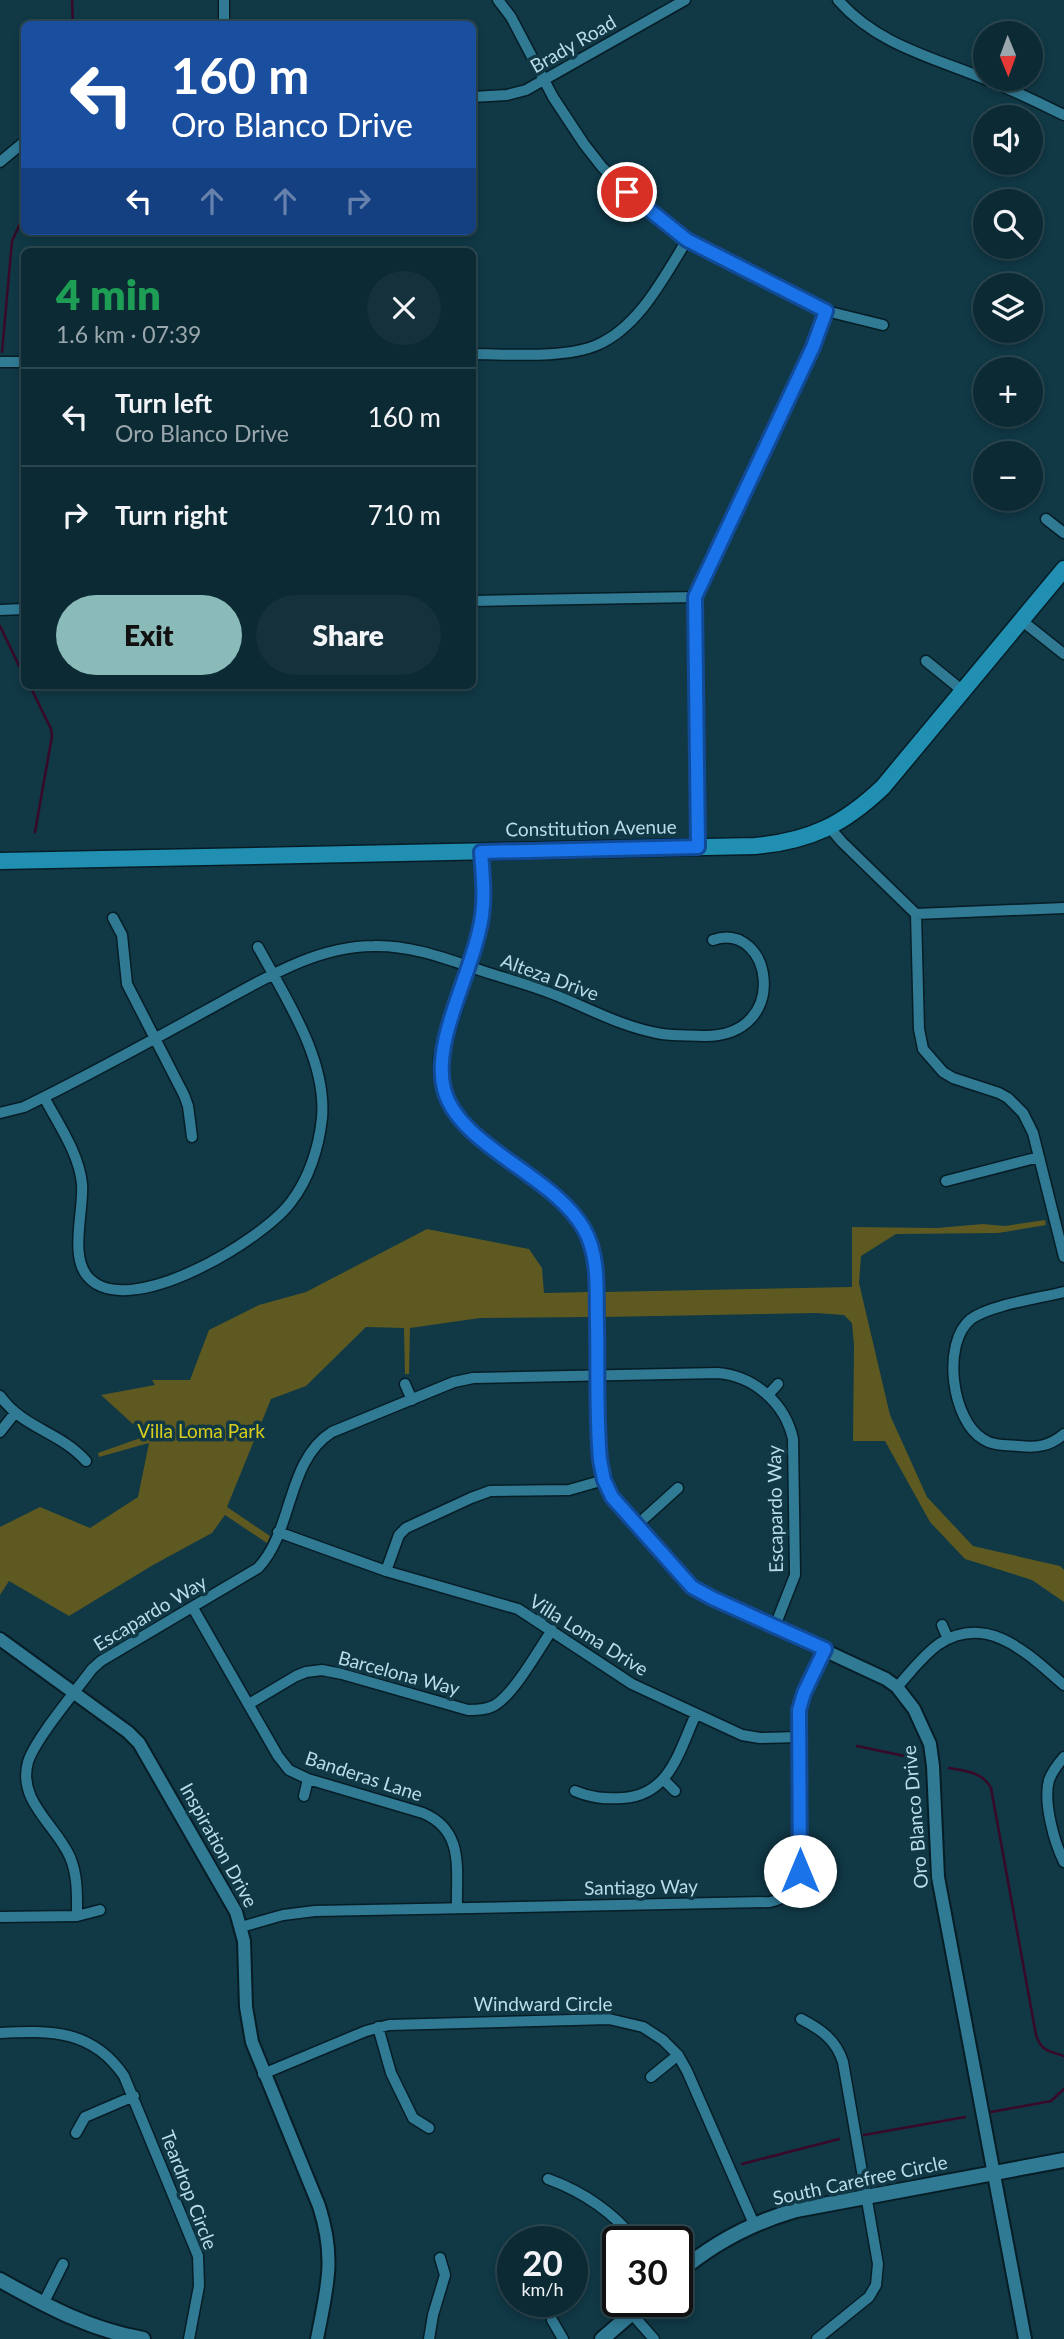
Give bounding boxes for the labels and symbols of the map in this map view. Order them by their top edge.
street label: Brady Road [526,10,620,77]
north arrow [973,21,1043,91]
pin [597,162,657,222]
street label: Constitution Avenue [505,815,677,840]
street label: Alteza Drive [498,948,602,1005]
park label: Villa Loma Park [137,1419,265,1442]
street label: Escapardo Way [762,1445,787,1573]
street label: Escapardo Way [89,1570,211,1655]
street label: Villa Loma Drive [526,1589,653,1680]
street label: Barcelona Way [336,1645,462,1700]
street label: Oro Blanco Drive [897,1744,932,1890]
street label: Banderas Lane [303,1746,426,1805]
street label: Inspiration Drive [176,1779,263,1911]
position arrow [763,1834,837,1908]
street label: Santiago Way [584,1874,698,1899]
street label: Windward Circle [473,1992,613,2015]
street label: Teardrop Circle [156,2127,223,2253]
street label: South Carefree Circle [770,2150,949,2209]
speed limit sign: 30 [602,2226,693,2317]

